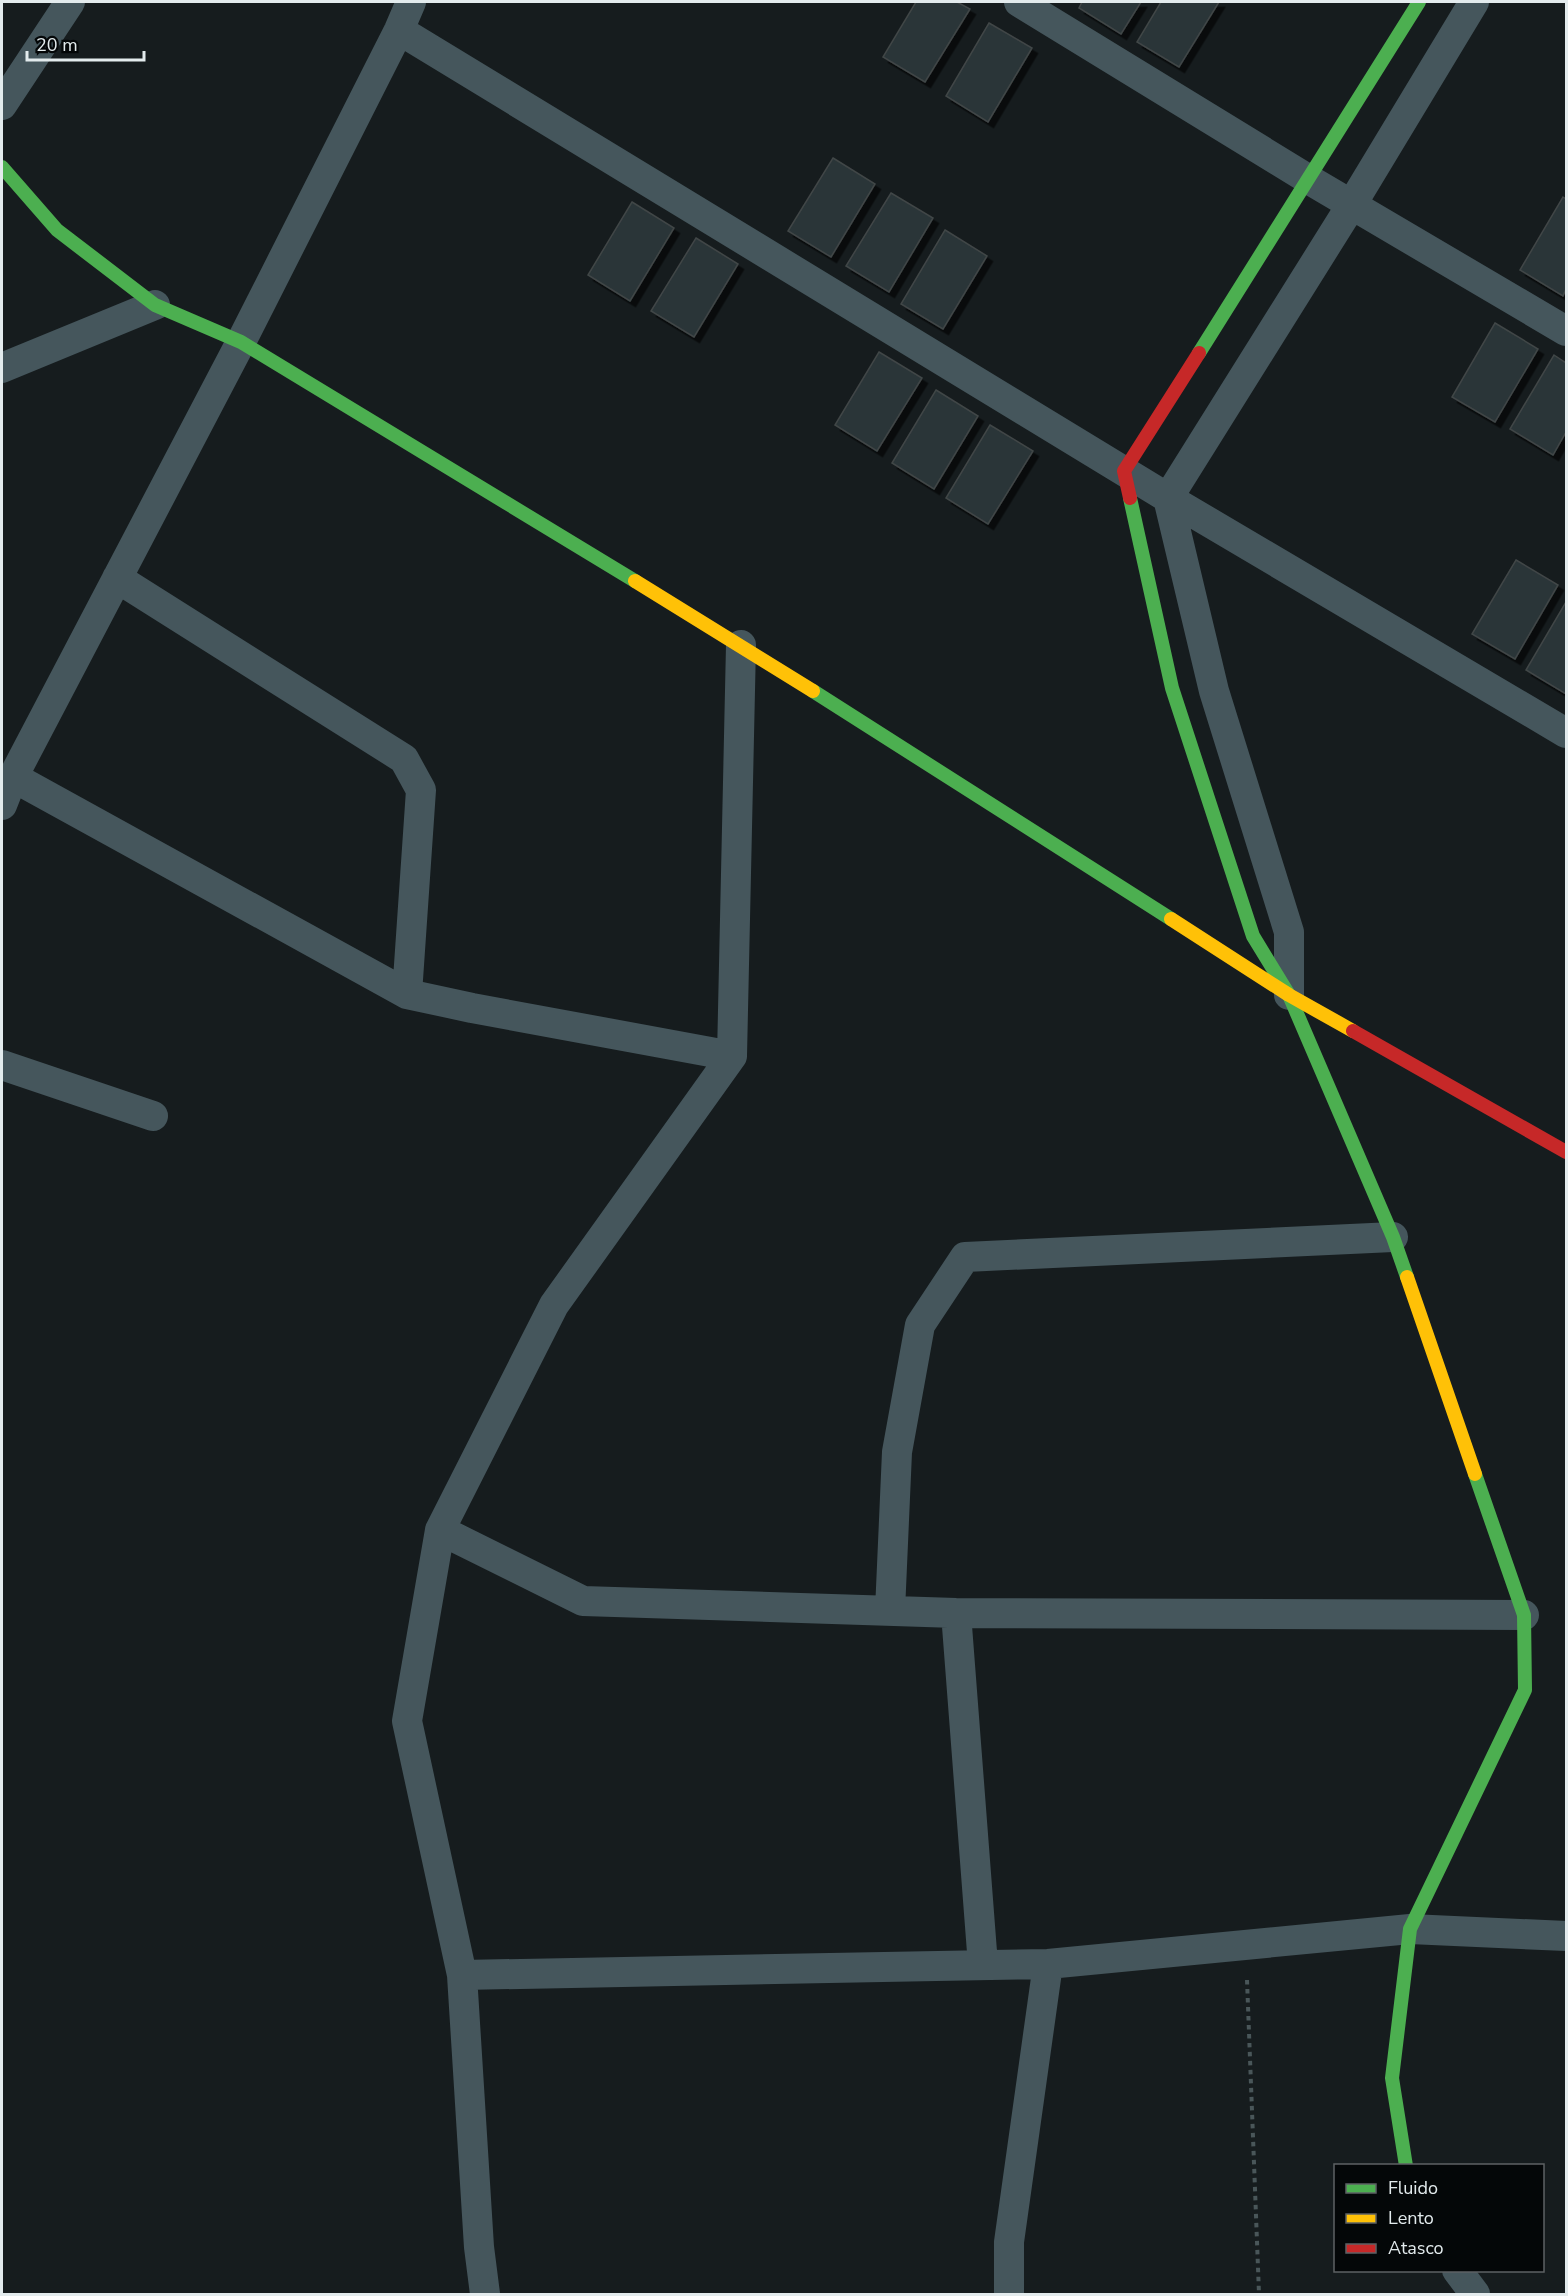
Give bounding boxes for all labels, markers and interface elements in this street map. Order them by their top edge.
scale bar [27,24,144,62]
text: 20 m [36,33,78,57]
legend [1334,2164,1544,2272]
text: Fluido [1388,2176,1438,2200]
text: Lento [1388,2206,1434,2230]
text: Atasco [1388,2236,1444,2260]

